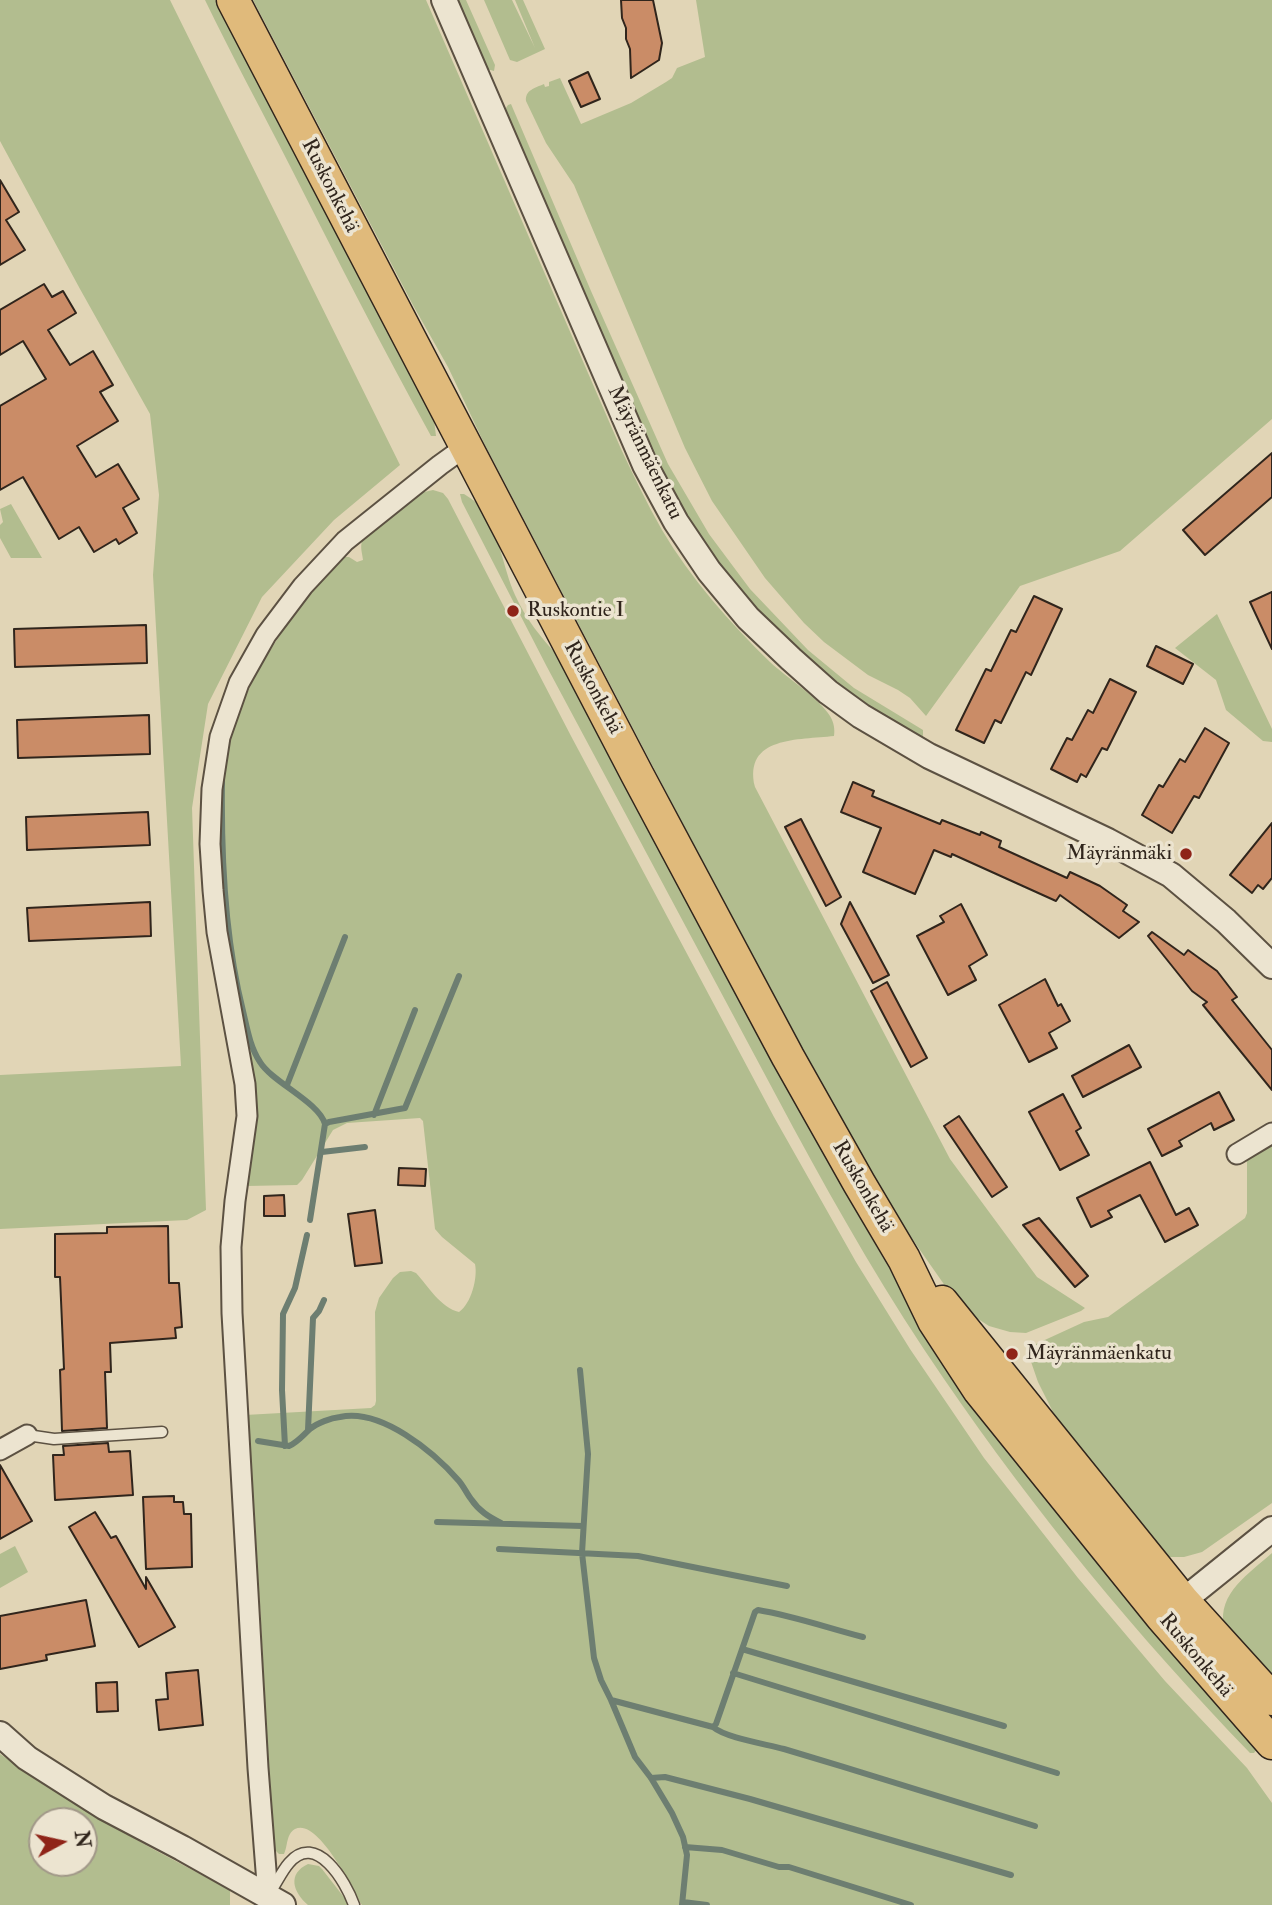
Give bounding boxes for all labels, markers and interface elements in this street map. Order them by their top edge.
street label: Ruskonkehä [295,135,363,237]
street label: Mäyränmäenkatu [601,382,687,524]
place label: Ruskontie I [527,598,624,624]
marker: Ruskontie I [505,603,521,619]
street label: Ruskonkehä [557,637,627,739]
place label: Mäyränmäki [1066,841,1172,867]
marker: Mäyränmäki [1178,846,1194,862]
street label: Ruskonkehä [826,1137,898,1237]
place label: Mäyränmäenkatu [1026,1341,1172,1367]
marker: Mäyränmäenkatu [1004,1346,1020,1362]
street label: Ruskonkehä [1153,1609,1237,1703]
north arrow [28,1807,98,1877]
text: N [69,1829,95,1849]

